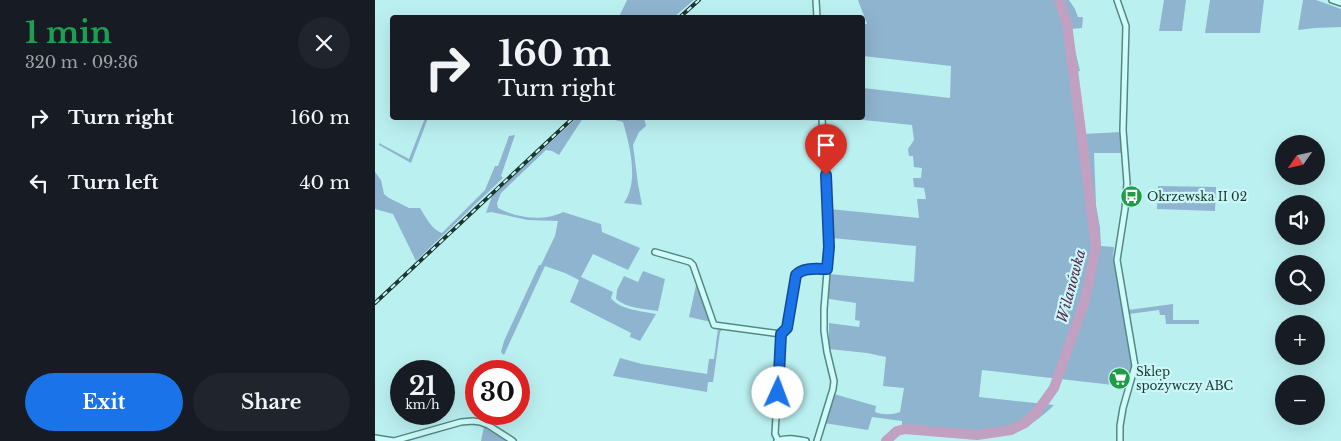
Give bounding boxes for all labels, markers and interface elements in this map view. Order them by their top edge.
text: 1 min [25,14,112,51]
button: close [298,17,350,69]
text: 160 m [498,32,611,75]
icon: right [415,35,480,100]
text: 320 m · 09:36 [25,52,138,72]
text: Turn right [498,75,616,102]
icon: right [25,104,53,132]
text: Turn right [68,106,174,129]
text: 160 m [290,106,350,129]
pin [805,124,847,175]
icon: arrive [812,131,840,159]
north arrow [1275,135,1325,185]
map controls [1275,135,1325,425]
icon: left [25,169,53,197]
text: Turn left [68,171,159,194]
text: 40 m [299,171,350,194]
bus stop icon: Okrzewska II 02 [1119,185,1143,209]
place label: Okrzewska II 02 [1147,189,1247,204]
button: sound [1275,195,1325,245]
water label: Wilanówka [1053,247,1089,325]
button: search [1275,255,1325,305]
button: + [1275,315,1325,365]
speed limit sign: 30 [465,360,530,425]
place label: Sklep spożywczy ABC [1136,364,1233,393]
position arrow [751,366,803,418]
supermarket icon: Sklep spożywczy ABC [1108,367,1132,391]
text: 21 [409,371,436,402]
button: Exit [25,373,183,431]
button: Share [193,373,350,431]
button: − [1275,375,1325,425]
text: km/h [405,397,440,412]

